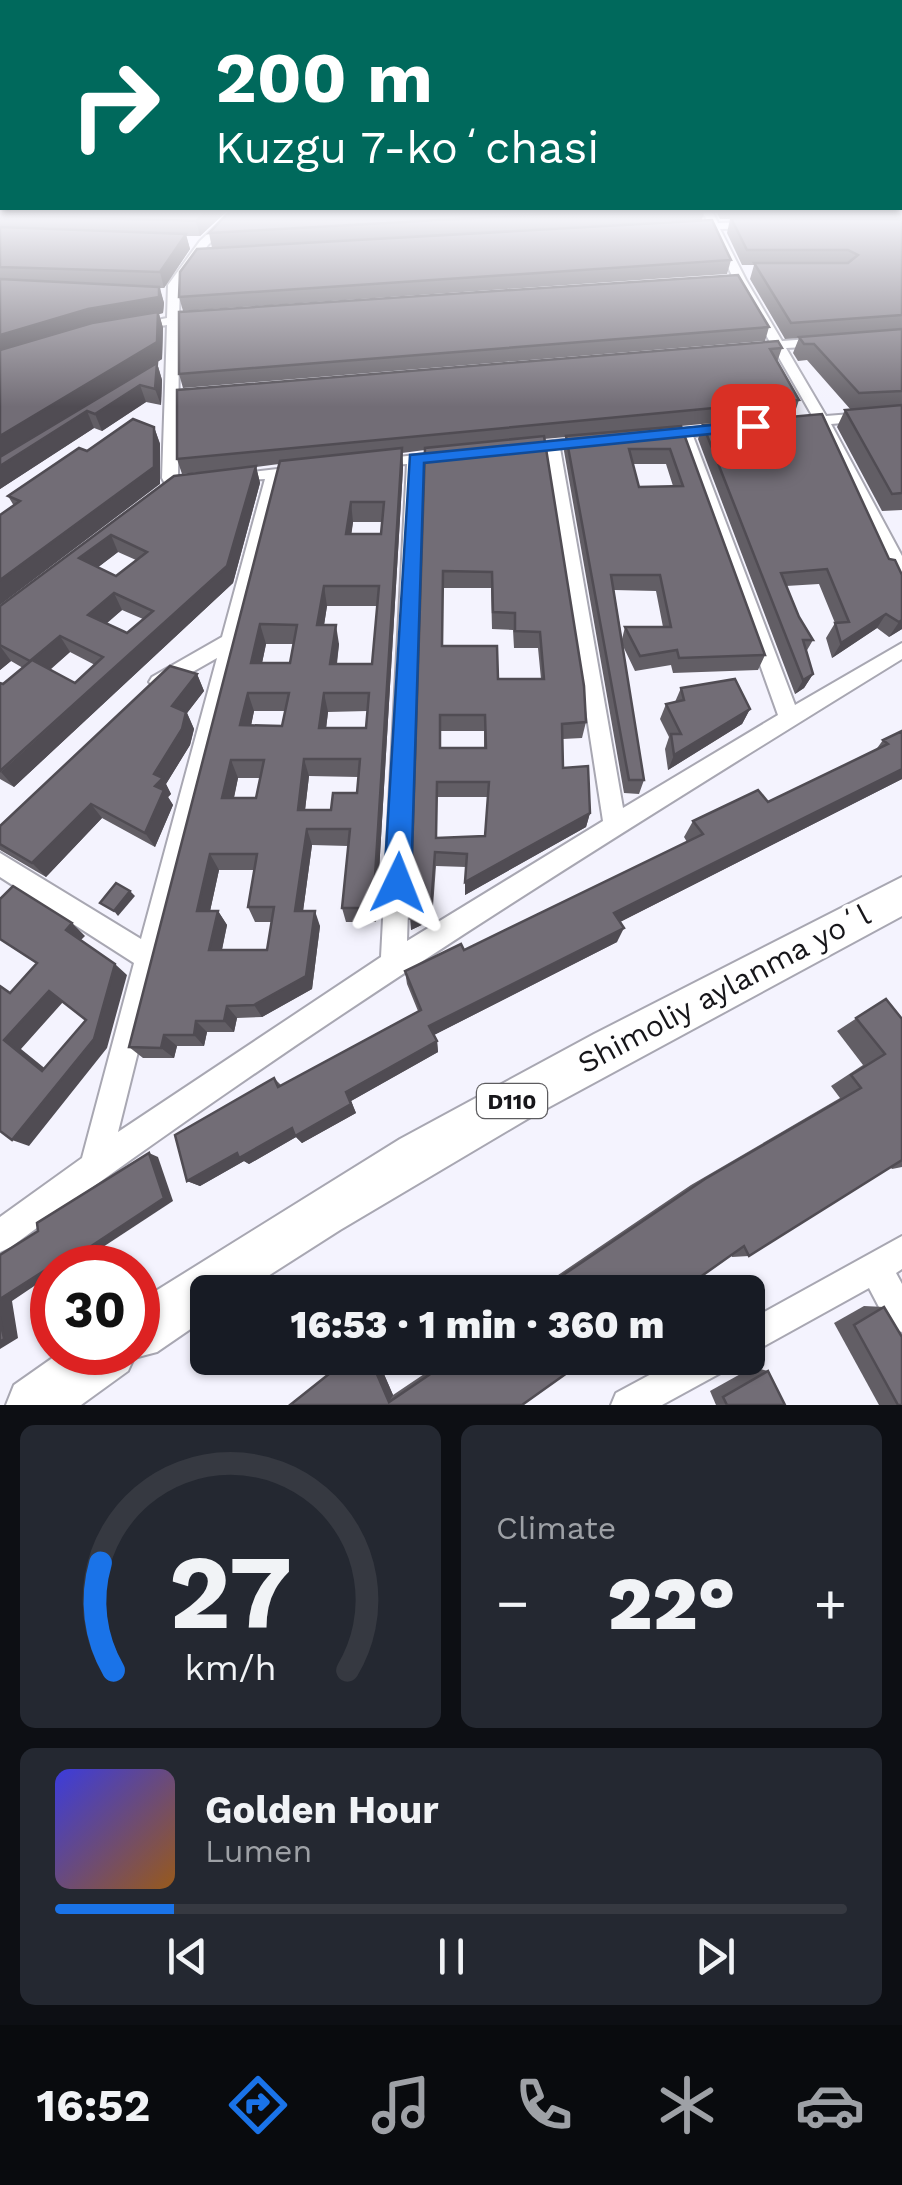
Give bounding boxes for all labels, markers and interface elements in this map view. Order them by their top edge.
text: 200 m [215,37,433,119]
icon: right [50,40,180,170]
text: Kuzgu 7-koʻchasi [215,121,599,174]
pin [711,384,796,469]
icon: arrive [726,399,781,454]
position arrow [346,831,450,935]
street label: Shimoliy aylanma yoʻl [572,897,876,1080]
road number: D110 [477,1084,547,1118]
speed limit sign: 30 [30,1245,160,1375]
text: 16:53 · 1 min · 360 m [291,1303,664,1347]
text: Climate [496,1509,616,1547]
text: 27 [169,1531,292,1653]
text: 22° [607,1559,736,1647]
text: − [496,1571,529,1635]
text: + [814,1571,847,1635]
text: km/h [184,1647,277,1689]
text: Golden Hour [205,1788,439,1832]
text: Lumen [205,1832,312,1870]
icon: previous [160,1929,215,1984]
icon: pause [424,1929,479,1984]
icon: next [688,1929,743,1984]
icon: directions [223,2070,293,2140]
icon: music [366,2070,436,2140]
icon: phone [509,2070,579,2140]
icon: climate [652,2070,722,2140]
icon: car [795,2070,865,2140]
text: 16:52 [37,2079,150,2132]

